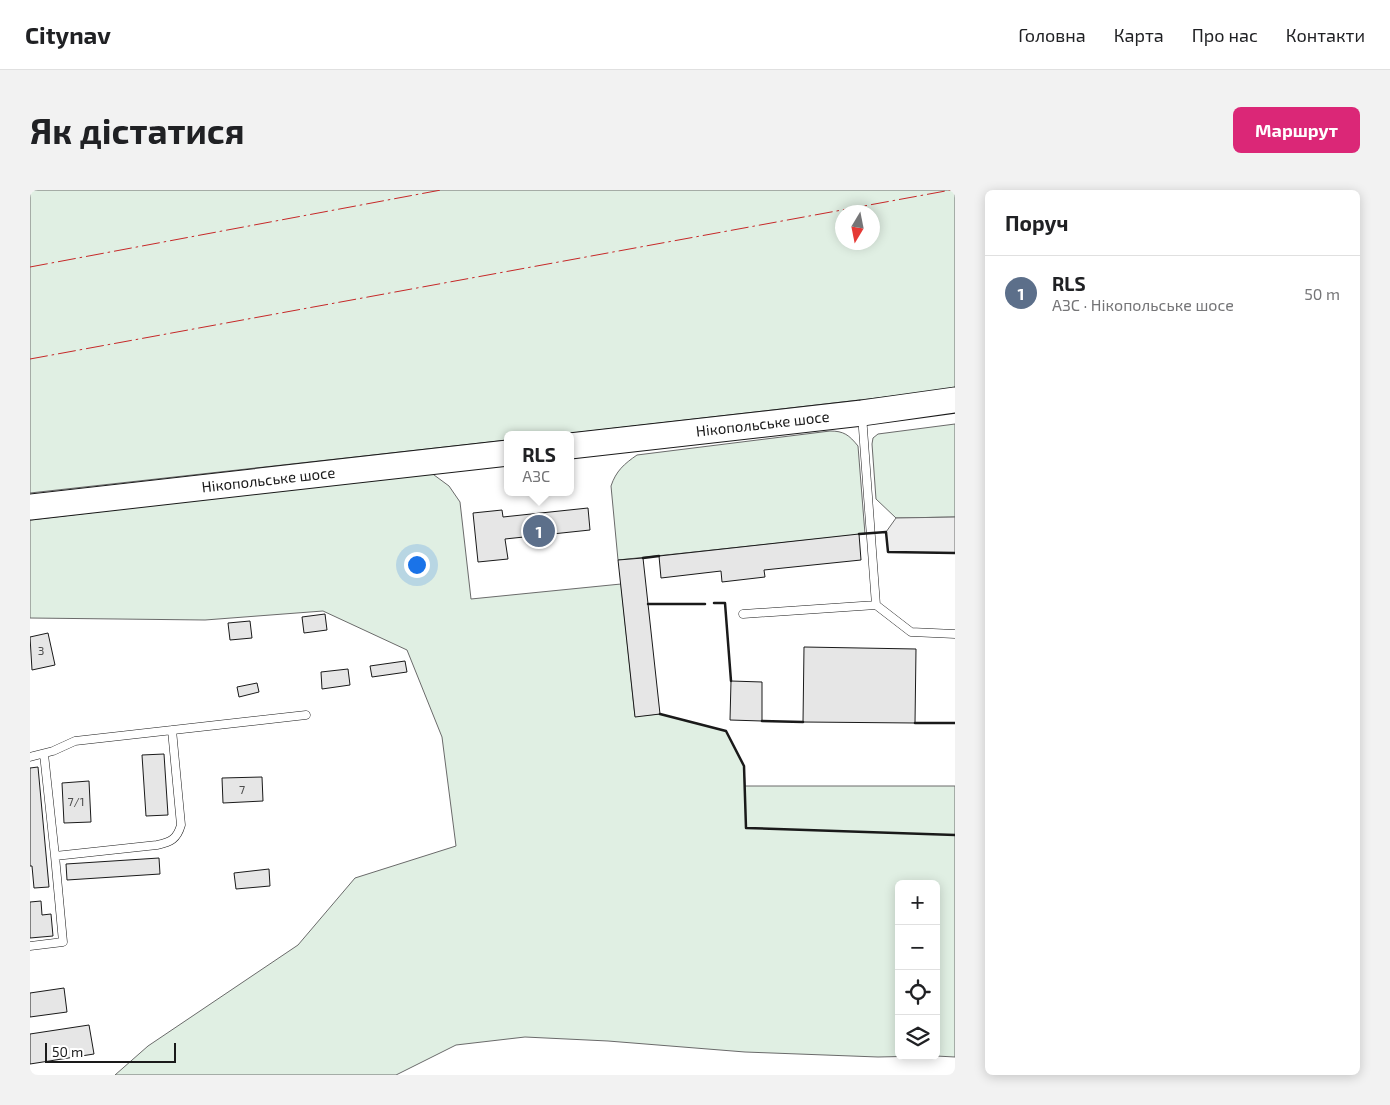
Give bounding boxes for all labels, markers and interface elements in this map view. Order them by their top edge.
text: Citynav [25,20,111,49]
text: Головна [1018,24,1086,46]
text: Карта [1114,24,1164,46]
text: Про нас [1192,24,1258,46]
text: Контакти [1286,24,1365,46]
button: Маршрут [1233,107,1360,153]
text: Як дістатися [30,109,244,151]
north arrow [835,205,880,250]
text: Поруч [1005,210,1068,235]
text: RLS [1052,272,1086,295]
text: 1 [1018,284,1024,303]
text: 50 m [1304,284,1340,303]
text: АЗС · Нікопольське шосе [1052,295,1234,314]
street label: Нікопольське шосе [695,407,830,440]
popup [504,431,574,496]
text: RLS [522,443,556,466]
street label: Нікопольське шосе [201,463,336,496]
text: АЗС [522,466,550,485]
pin: 1 [523,512,555,550]
your location [404,552,430,578]
house number: 3 [38,643,44,657]
house number: 7 [239,782,245,796]
house number: 7/1 [67,794,85,808]
map controls [895,880,940,1060]
button: + [895,880,940,925]
button: − [895,925,940,970]
button: locate [895,970,940,1015]
button: layers [895,1015,940,1060]
scale bar [45,1040,176,1063]
text: 50 m [52,1043,83,1060]

